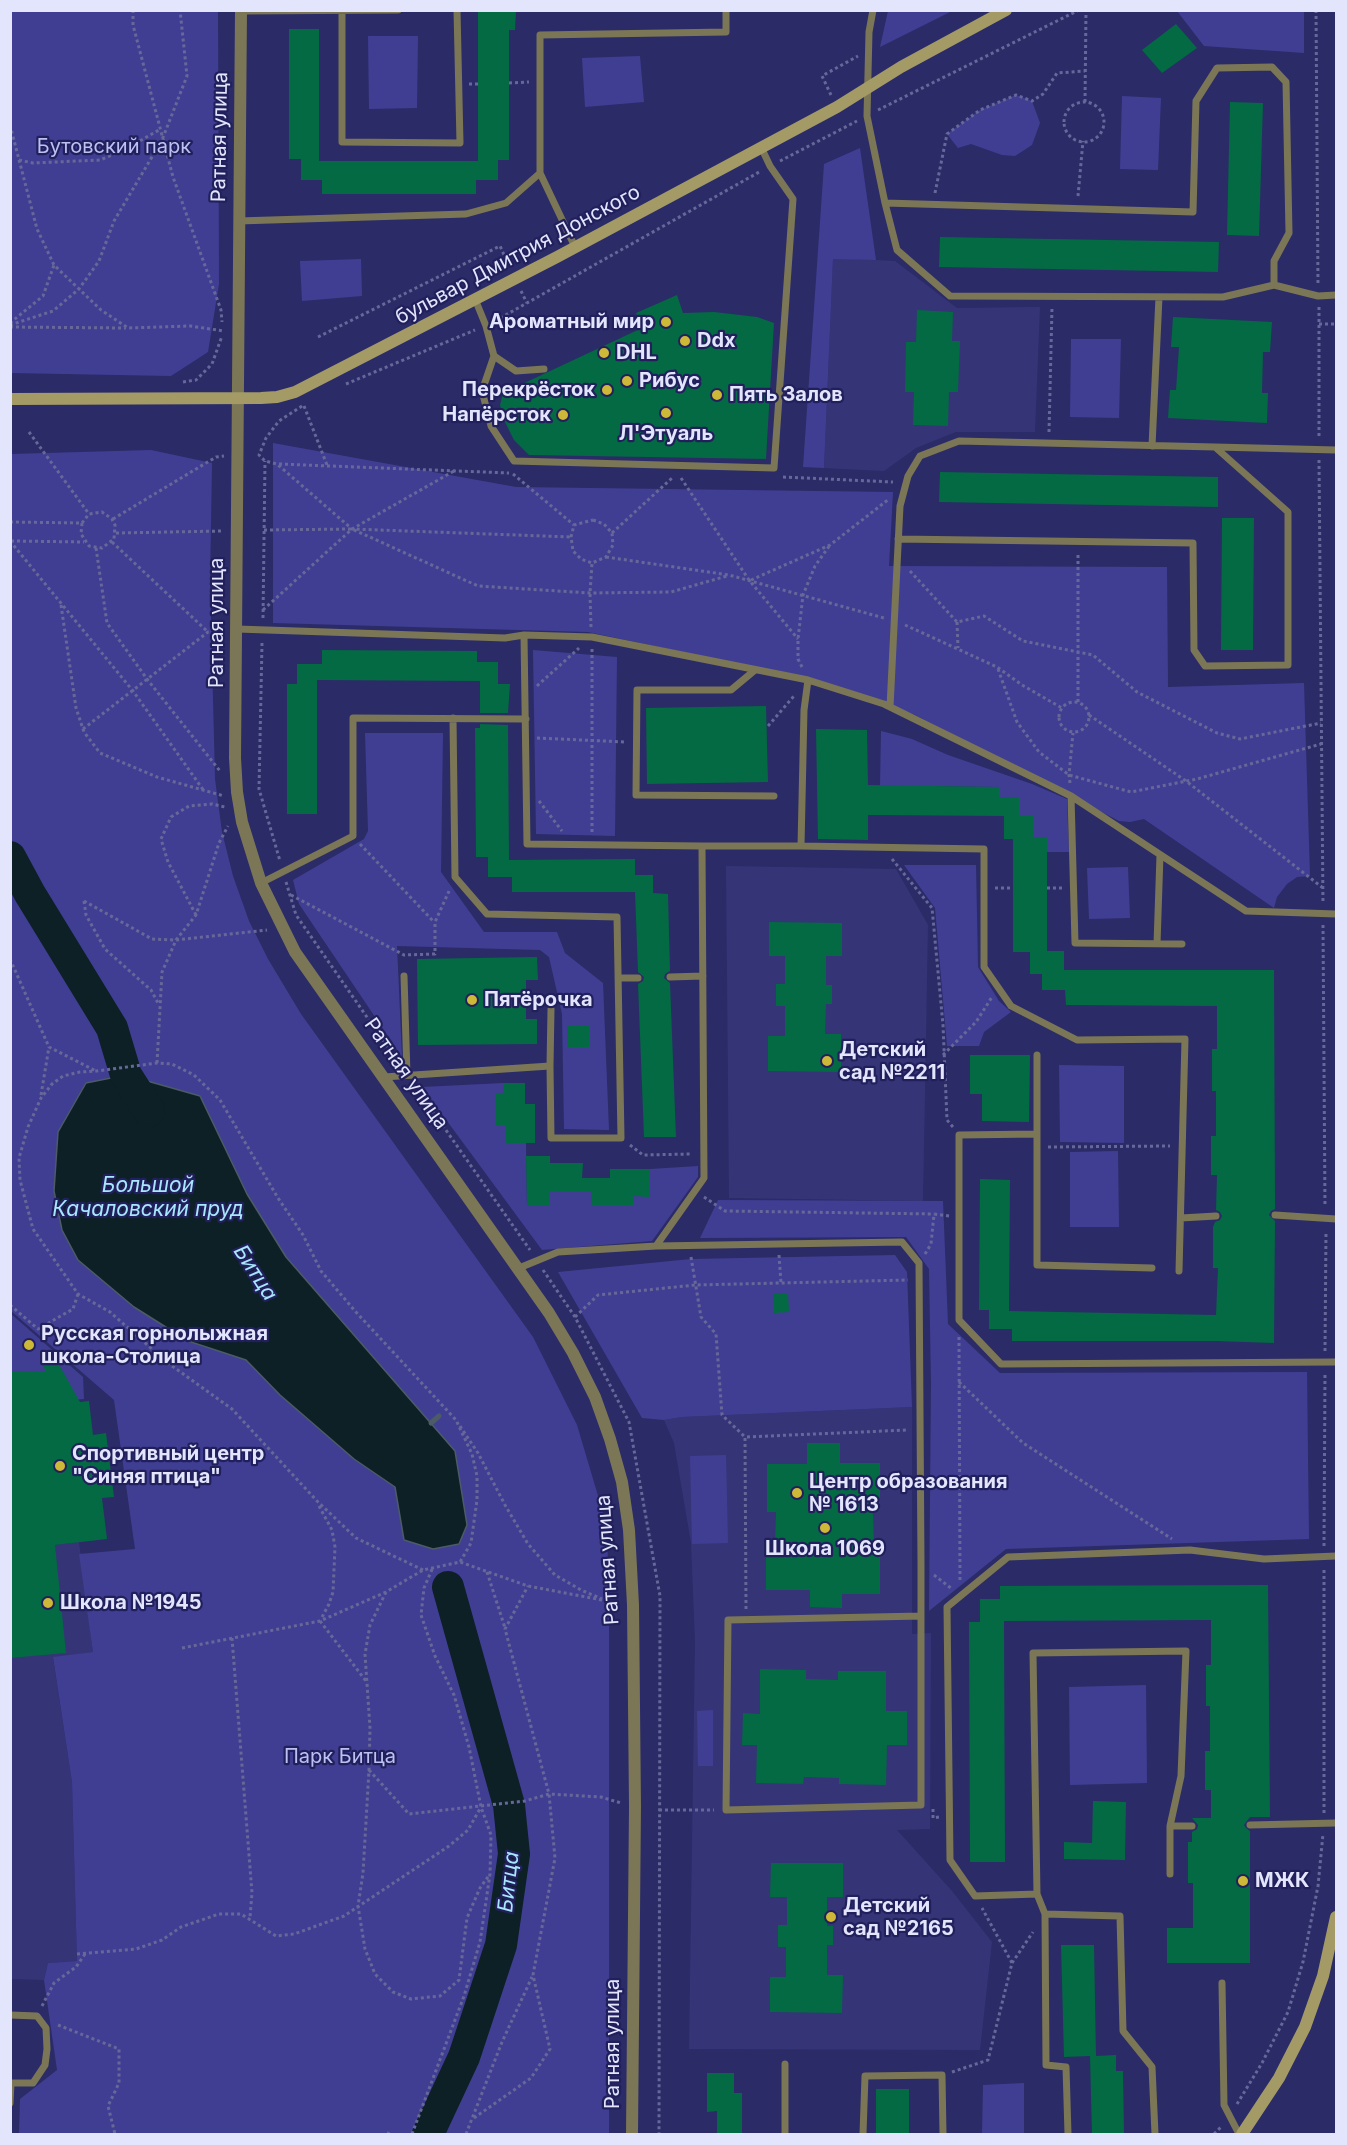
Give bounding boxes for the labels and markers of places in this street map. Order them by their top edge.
place label: Ароматный мир [489,310,654,334]
marker: Ароматный мир [659,315,673,329]
place label: Ddx [697,329,736,353]
marker: Ddx [678,334,692,348]
place label: DHL [616,341,657,365]
marker: DHL [597,346,611,360]
place label: Рибус [639,369,700,393]
marker: Рибус [620,374,634,388]
place label: Перекрёсток [462,378,595,402]
marker: Перекрёсток [600,383,614,397]
place label: Пять Залов [729,383,843,407]
marker: Пять Залов [710,388,724,402]
place label: Напёрсток [442,403,551,427]
marker: Л'Этуаль [659,406,673,420]
marker: Напёрсток [556,408,570,422]
place label: Л'Этуаль [619,422,713,446]
place label: Пятёрочка [484,988,592,1012]
marker: Пятёрочка [465,993,479,1007]
place label: Детский сад №2211 [839,1038,945,1085]
marker: Детский сад №2211 [820,1054,834,1068]
place label: Русская горнолыжная школа-Столица [41,1322,268,1369]
marker: Русская горнолыжная школа-Столица [22,1338,36,1352]
place label: Спортивный центр "Синяя птица" [72,1442,264,1489]
marker: Спортивный центр "Синяя птица" [53,1459,67,1473]
place label: Центр образования № 1613 [809,1470,1008,1517]
marker: Центр образования № 1613 [790,1486,804,1500]
marker: Школа 1069 [818,1521,832,1535]
place label: Школа 1069 [765,1537,885,1561]
place label: Школа №1945 [60,1591,202,1615]
marker: Школа №1945 [41,1596,55,1610]
place label: МЖК [1255,1869,1309,1893]
marker: МЖК [1236,1874,1250,1888]
place label: Детский сад №2165 [843,1894,954,1941]
marker: Детский сад №2165 [824,1910,838,1924]

